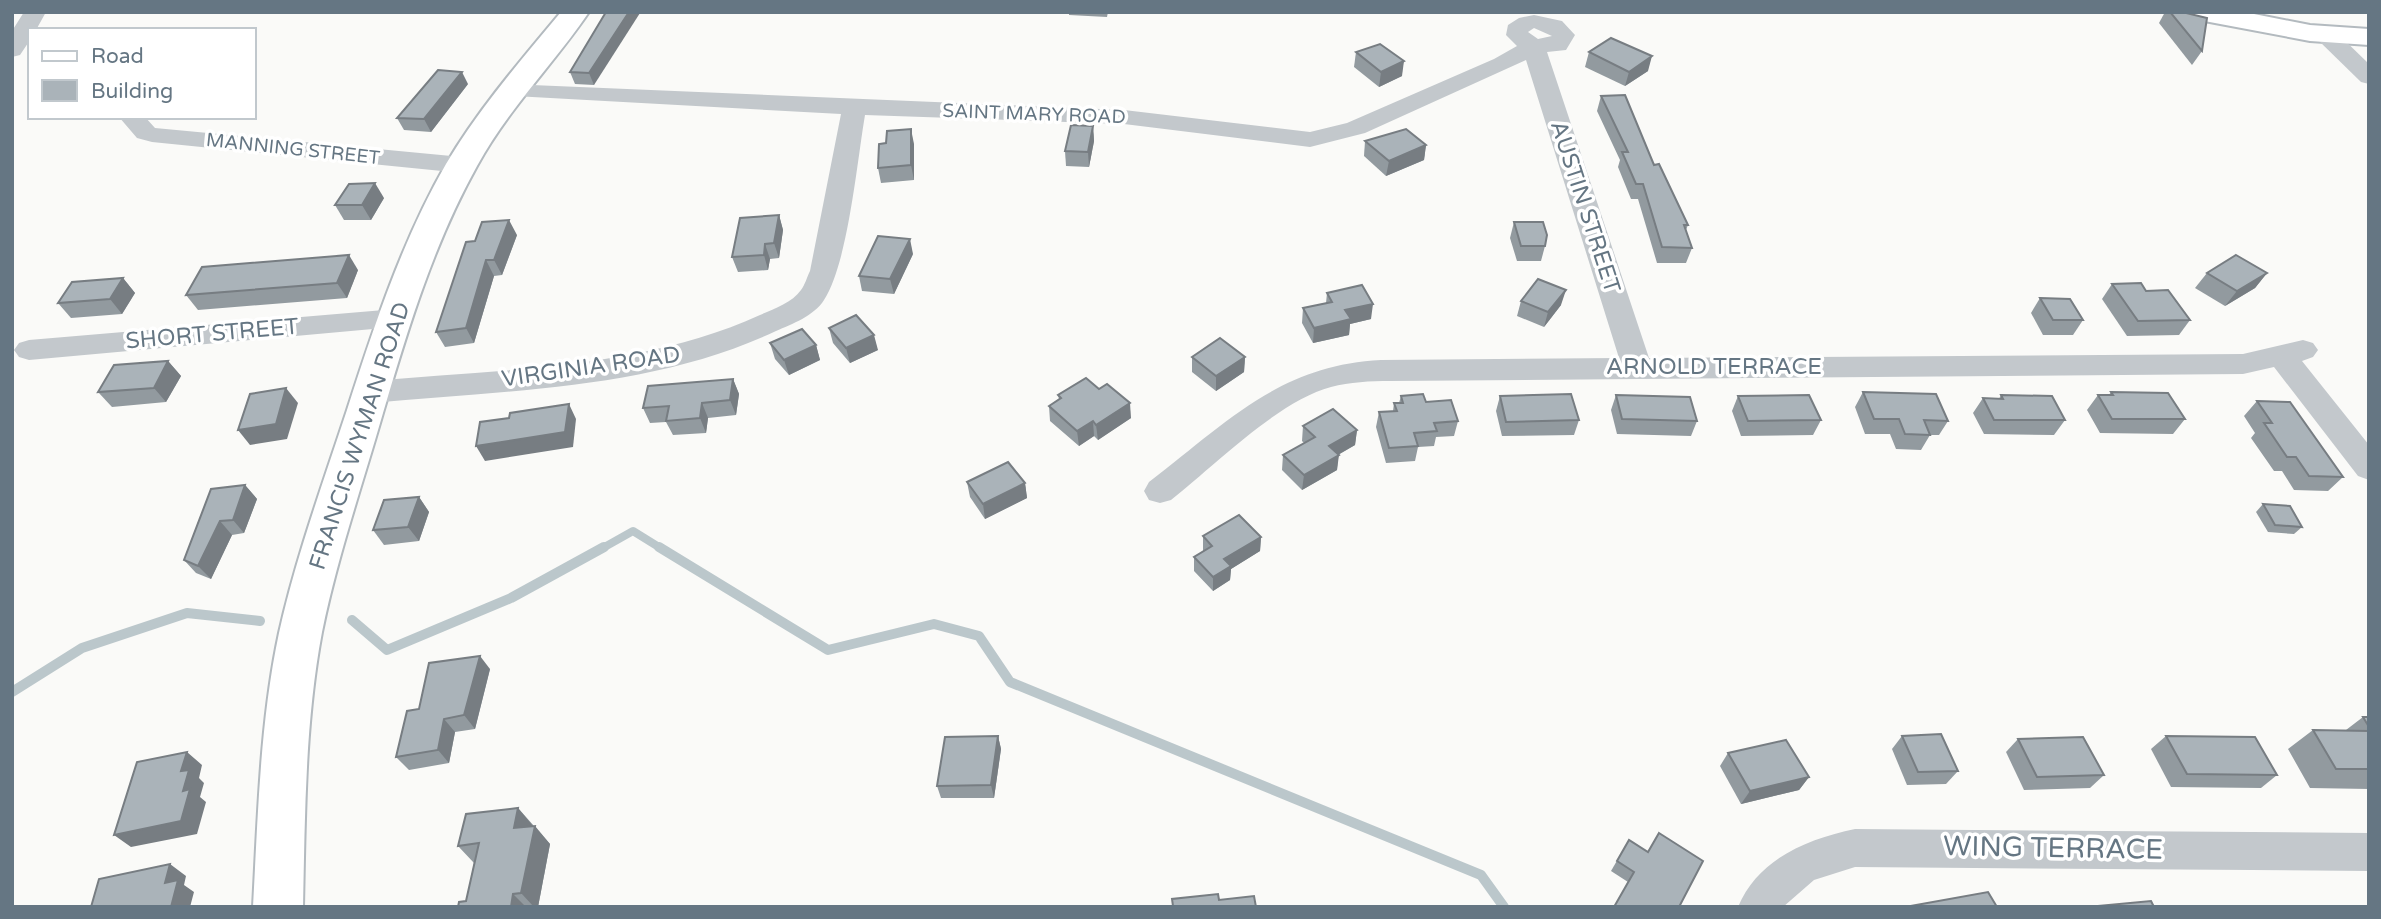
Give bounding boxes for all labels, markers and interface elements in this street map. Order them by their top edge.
legend [28,28,256,119]
text: Road [91,44,144,69]
text: Building [91,79,173,104]
street label: SAINT MARY ROAD [942,100,1126,128]
street label: AUSTIN STREET [1544,117,1626,297]
street label: MANNING STREET [205,129,382,169]
street label: FRANCIS WYMAN ROAD [303,299,417,573]
street label: SHORT STREET [124,312,300,356]
street label: VIRGINIA ROAD [500,341,682,393]
street label: ARNOLD TERRACE [1606,353,1822,381]
street label: WING TERRACE [1943,829,2163,867]

